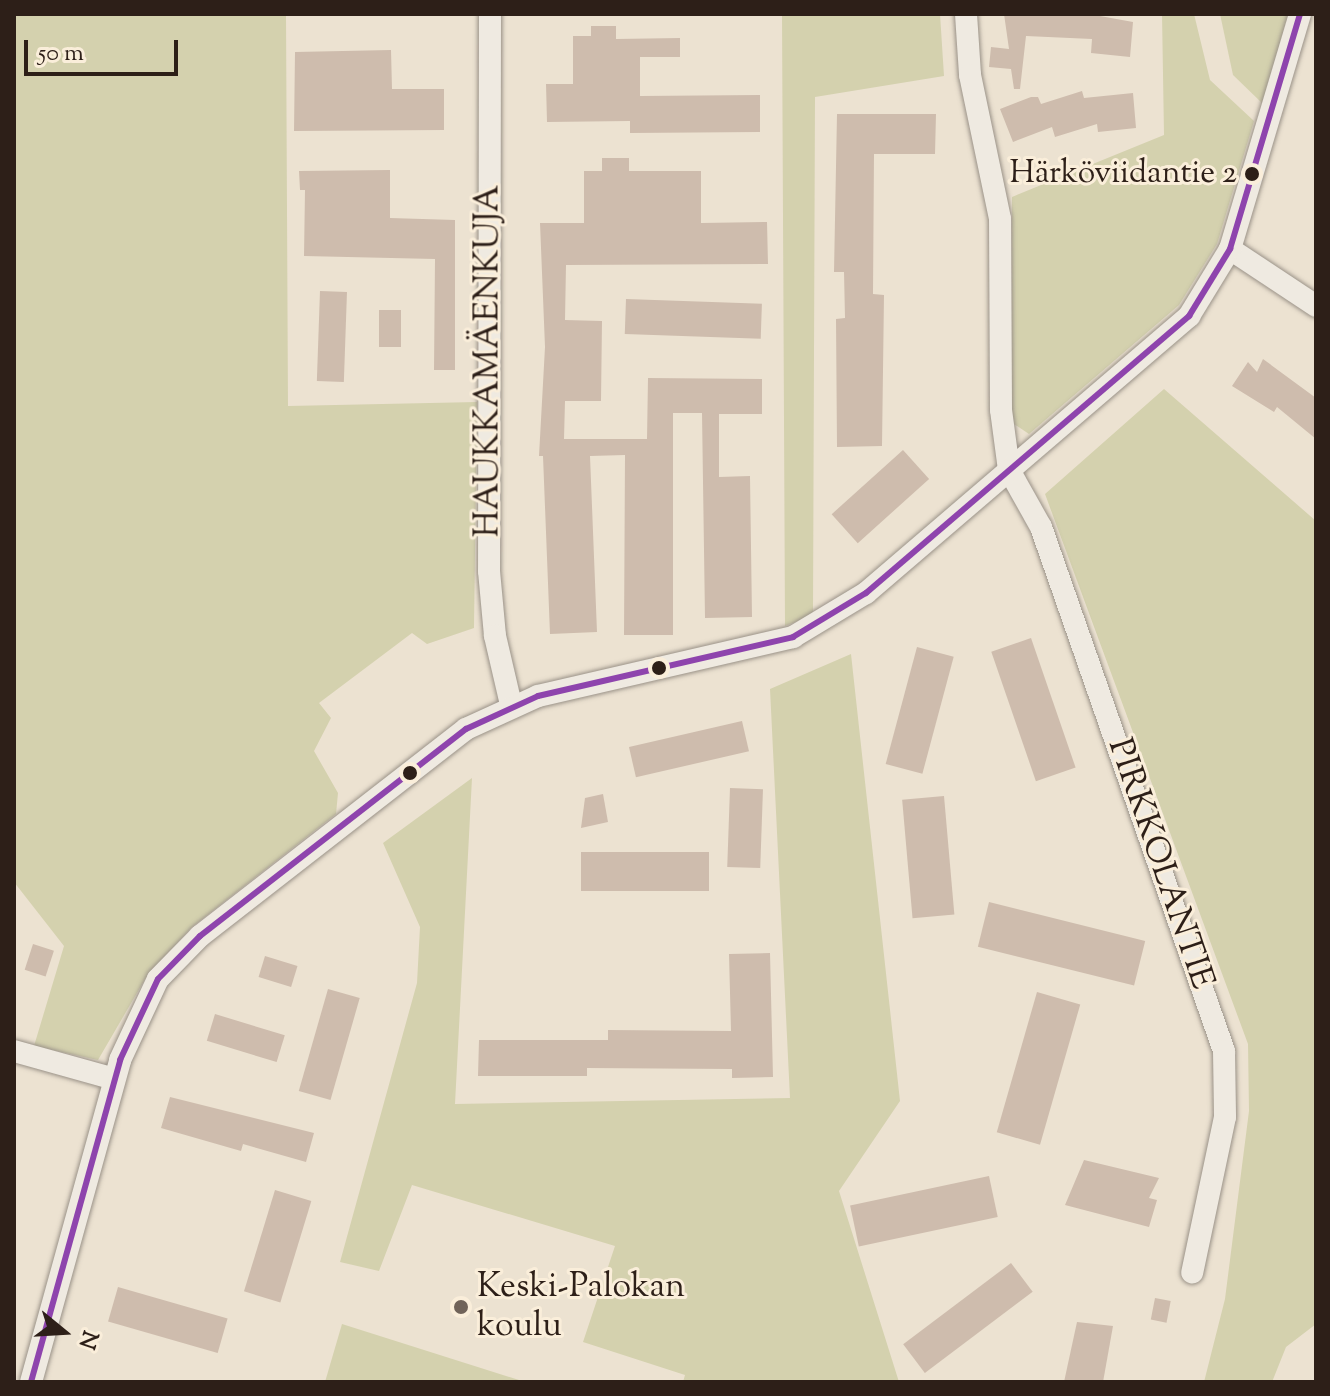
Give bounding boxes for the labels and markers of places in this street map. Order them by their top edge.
place label: Härköviidantie 2 [1009,155,1237,193]
marker: Härköviidantie 2 [1244,166,1260,182]
unlabelled marker [651,660,667,676]
unlabelled marker [402,765,418,781]
place label: Keski-Palokan koulu [477,1267,685,1346]
marker: Keski-Palokan koulu [452,1298,470,1316]

